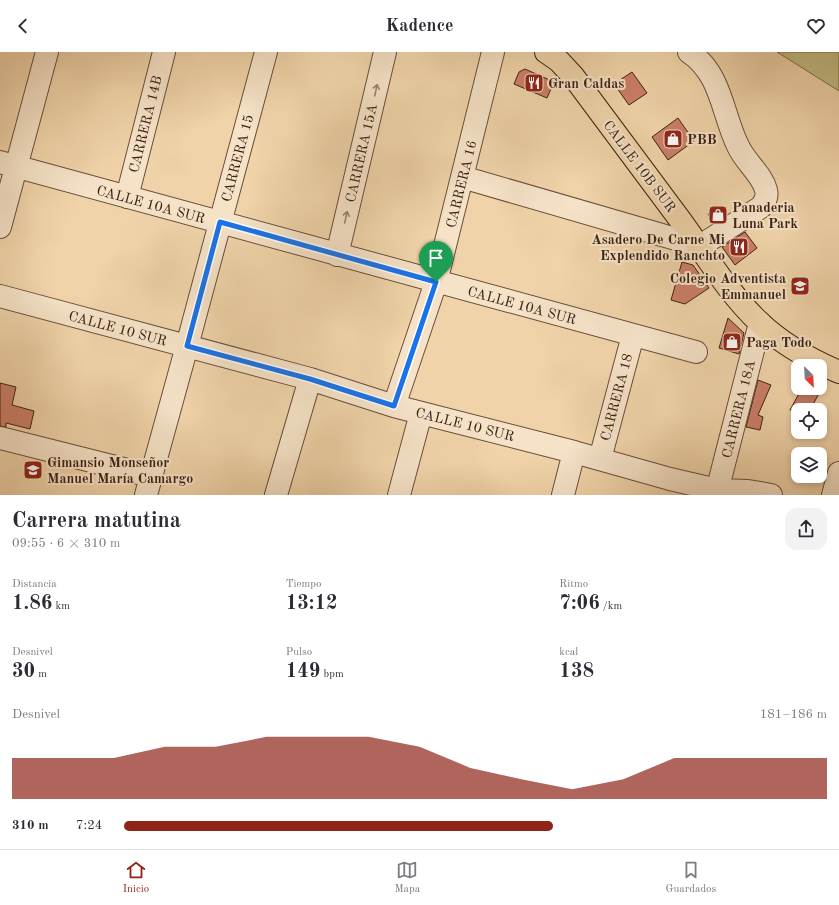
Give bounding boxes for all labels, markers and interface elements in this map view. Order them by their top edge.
icon: back [12,15,34,37]
icon: heart [805,15,827,37]
text: Kadence [385,17,454,35]
restaurant icon: Gran Caldas [523,72,545,94]
street label: CARRERA 14B [127,74,165,174]
place label: Gran Caldas [548,77,624,91]
one-way arrow [373,84,380,97]
street label: CARRERA 15A [344,102,380,204]
street label: CARRERA 15 [220,113,256,204]
street label: CALLE 10B SUR [600,118,678,215]
shop icon: PBB [662,128,684,150]
place label: PBB [687,133,717,147]
street label: CARRERA 16 [444,139,480,230]
street label: CALLE 10A SUR [95,184,207,226]
place label: Panaderia Luna Park [732,201,798,231]
shop icon: Panaderia Luna Park [707,204,729,226]
one-way arrow [343,211,351,224]
place label: Asadero De Carne Mi Explendido Ranchto [591,233,725,263]
restaurant icon: Asadero De Carne Mi Explendido Ranchto [728,236,750,258]
pin [419,241,453,282]
icon: arrive [425,247,447,269]
place label: Colegio Adventista Emmanuel [670,272,786,302]
school or university icon: Colegio Adventista Emmanuel [789,275,811,297]
street label: CALLE 10A SUR [466,285,578,327]
street label: CALLE 10 SUR [67,309,168,349]
shop icon: Paga Todo [721,331,743,353]
place label: Paga Todo [746,336,812,350]
street label: CARRERA 18 [599,352,635,443]
street label: CARRERA 18A [720,358,758,460]
north arrow [791,359,827,395]
map controls [791,359,827,483]
button: locate [791,403,827,439]
street label: CALLE 10 SUR [414,406,516,444]
button: layers [791,447,827,483]
place label: Gimansio Monseñor Manuel María Camargo [47,456,193,486]
school or university icon: Gimansio Monseñor Manuel María Camargo [22,459,44,481]
button: share [785,508,827,550]
text: Carrera matutina [12,510,181,532]
text: 09:55 · 6 × 310 m [12,537,120,550]
text: Distancia [12,579,57,590]
text: Tiempo [286,579,321,590]
text: Ritmo [559,579,588,590]
text: 1.86 [12,594,52,614]
text: 13:12 [286,594,338,614]
text: 7:06 [559,594,600,614]
text: km [52,601,70,612]
text: /km [600,601,622,612]
text: Desnivel [12,647,53,658]
text: Pulso [286,647,312,658]
text: kcal [559,647,578,658]
text: 30 [12,662,35,682]
text: 149 [286,662,320,682]
text: 138 [559,662,594,682]
text: m [35,669,47,680]
text: bpm [320,669,344,680]
text: Desnivel [12,708,60,721]
text: 181–186 m [760,708,827,721]
text: 310 m [12,819,49,832]
text: 7:24 [76,819,102,832]
tab: Inicio [123,859,149,897]
tab: Mapa [394,859,420,897]
tab: Guardados [665,859,716,897]

